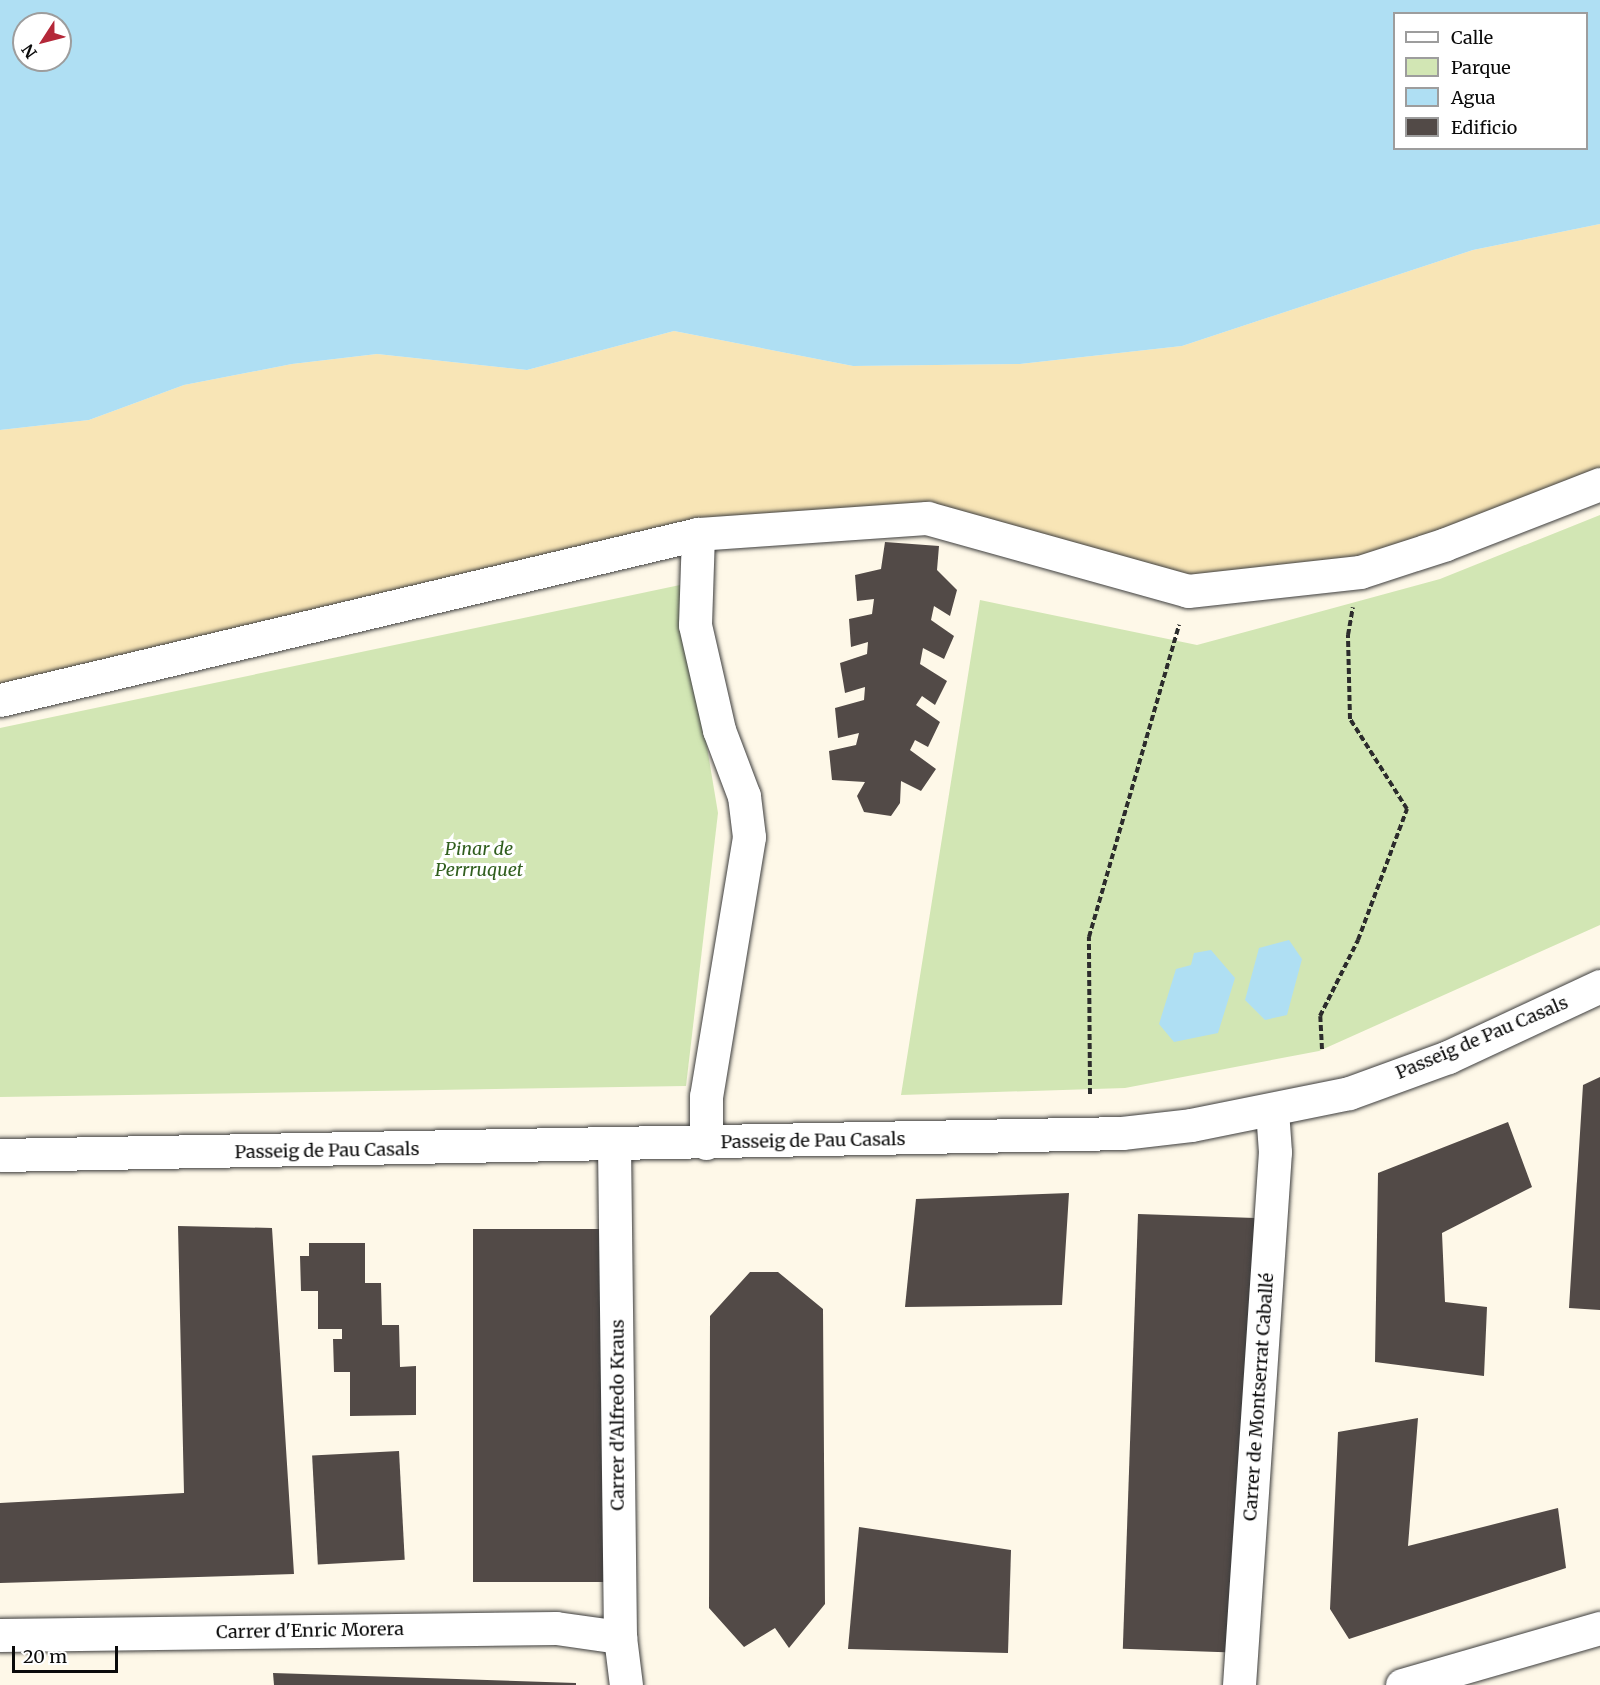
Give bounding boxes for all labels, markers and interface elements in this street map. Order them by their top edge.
north arrow [12,12,72,72]
legend [1393,12,1588,150]
text: Calle [1451,26,1493,49]
text: N [17,40,41,62]
text: Parque [1451,56,1511,79]
text: Agua [1451,86,1496,109]
text: Edificio [1451,116,1517,139]
park label: Pinar de Perrruquet [435,839,523,882]
street label: Passeig de Pau Casals [1393,992,1571,1084]
street label: Passeig de Pau Casals [720,1129,906,1153]
street label: Passeig de Pau Casals [234,1139,420,1163]
street label: Carrer de Montserrat Caballé [1240,1272,1278,1522]
street label: Carrer d'Alfredo Kraus [607,1319,629,1511]
street label: Carrer d'Enric Morera [216,1619,404,1643]
scale bar [15,1634,122,1672]
text: 20 m [23,1645,67,1668]

